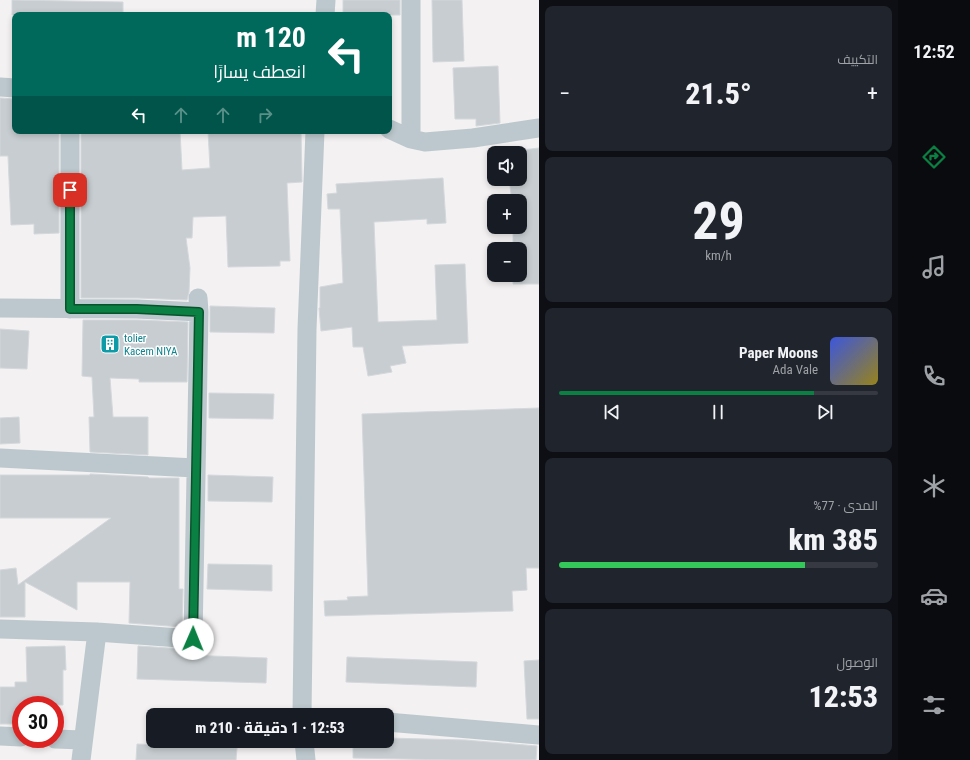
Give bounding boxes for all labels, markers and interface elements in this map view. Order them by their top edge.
text: 120 m [236,21,306,54]
icon: left [320,28,372,80]
text: 12:52 [913,41,955,62]
text: التكييف [837,52,878,67]
text: انعطف يسارًا [213,61,306,82]
text: 21.5° [685,76,752,111]
text: − [559,81,570,106]
text: + [867,81,878,106]
icon: left [128,104,150,126]
icon: ahead [170,104,192,126]
icon: ahead [212,104,234,126]
icon: right [254,104,276,126]
icon: directions [920,143,948,171]
map controls [487,146,527,282]
button: sound [487,146,527,186]
pin [53,173,87,207]
icon: arrive [59,179,81,201]
text: 29 [692,191,745,252]
button: + [487,194,527,234]
button: − [487,242,527,282]
text: km/h [705,248,732,263]
icon: music [920,253,948,281]
place label: tolier Kacem NIYA [124,332,178,358]
building icon: tolier Kacem NIYA [99,333,121,355]
text: Paper Moons [739,344,818,362]
text: Ada Vale [773,362,818,377]
icon: phone [920,362,948,390]
icon: previous [601,401,623,423]
icon: pause [707,401,729,423]
icon: next [814,401,836,423]
icon: climate [920,472,948,500]
text: المدى · 77% [813,498,878,513]
text: 385 km [789,522,878,557]
icon: car [920,582,948,610]
position arrow [172,618,214,660]
text: الوصول [837,655,878,670]
text: 12:53 [809,679,878,714]
icon: filters [920,691,948,719]
speed limit sign: 30 [12,696,64,748]
text: 12:53 · 1 دقيقة · 210 m [195,719,345,737]

